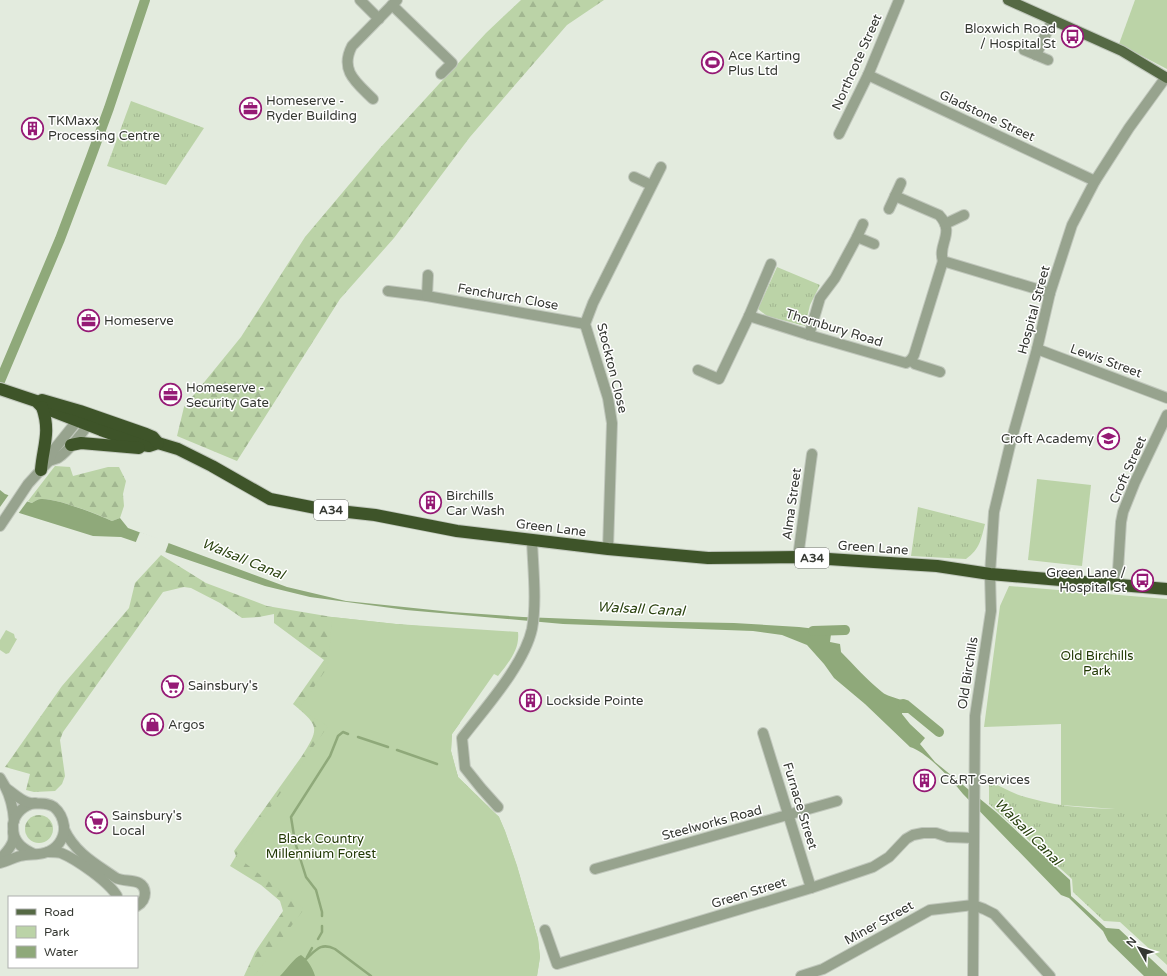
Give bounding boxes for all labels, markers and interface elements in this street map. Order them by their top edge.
street label: Northcote Street [829,11,885,113]
place label: Bloxwich Road / Hospital St [964,21,1056,52]
bus stop icon: Bloxwich Road / Hospital St [1059,23,1085,49]
place label: Ace Karting Plus Ltd [728,48,800,79]
sports icon: Ace Karting Plus Ltd [699,50,725,76]
street label: Gladstone Street [937,87,1037,145]
place label: Homeserve - Ryder Building [266,93,357,124]
office icon: Homeserve - Ryder Building [238,95,264,121]
place label: TKMaxx Processing Centre [48,113,160,144]
building icon: TKMaxx Processing Centre [19,115,45,141]
street label: Hospital Street [1014,264,1054,356]
street label: Fenchurch Close [456,280,560,314]
street label: Thornbury Road [784,306,884,350]
office icon: Homeserve [76,308,102,334]
place label: Homeserve [104,313,174,329]
street label: Stockton Close [593,321,631,415]
street label: Lewis Street [1068,341,1144,381]
place label: Homeserve - Security Gate [186,380,269,411]
office icon: Homeserve - Security Gate [157,382,183,408]
school or university icon: Croft Academy [1096,426,1122,452]
place label: Croft Academy [1001,431,1094,447]
street label: Croft Street [1106,434,1150,506]
street label: Alma Street [779,467,805,541]
place label: Birchills Car Wash [446,488,505,519]
building icon: Birchills Car Wash [418,490,444,516]
road number: A34 [314,500,348,520]
street label: Green Lane [515,516,587,540]
water label: Walsall Canal [199,535,288,584]
street label: Green Lane [837,538,909,558]
road number: A34 [795,548,829,568]
place label: Green Lane / Hospital St [1046,565,1126,596]
bus stop icon: Green Lane / Hospital St [1129,567,1155,593]
water label: Walsall Canal [597,598,687,620]
street label: Old Birchills [954,636,982,710]
park label: Old Birchills Park [1061,648,1133,679]
supermarket icon: Sainsbury's [160,673,186,699]
place label: Sainsbury's [188,678,258,694]
building icon: Lockside Pointe [518,688,544,714]
place label: Lockside Pointe [546,693,643,709]
shop icon: Argos [139,712,165,738]
place label: Argos [168,717,205,733]
street label: Furnace Street [779,760,821,852]
building icon: C&RT Services [912,767,938,793]
place label: C&RT Services [940,772,1030,788]
water label: Walsall Canal [991,795,1066,870]
street label: Steelworks Road [660,802,764,844]
place label: Sainsbury's Local [112,808,182,839]
supermarket icon: Sainsbury's Local [83,810,109,836]
park label: Black Country Millennium Forest [266,831,376,862]
street label: Green Street [709,874,789,912]
legend [8,896,138,968]
street label: Miner Street [842,897,916,949]
text: Road [44,905,74,919]
text: Park [44,925,70,939]
north arrow [1119,928,1159,968]
text: N [1124,934,1139,950]
text: Water [44,945,79,959]

